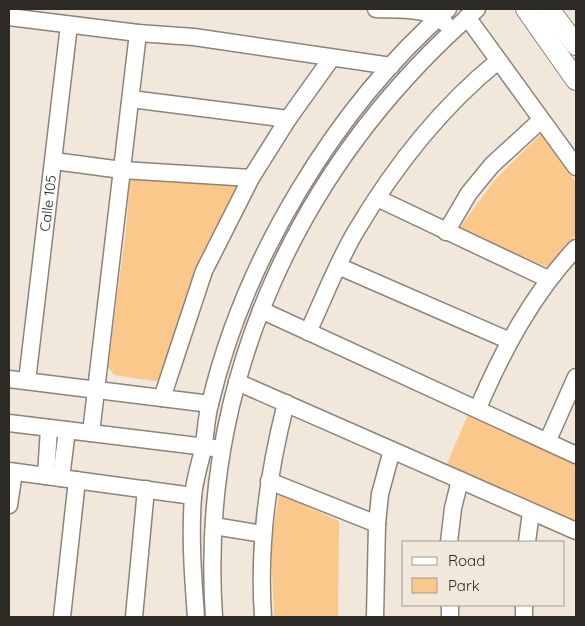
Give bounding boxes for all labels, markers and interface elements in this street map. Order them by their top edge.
street label: Calle 105 [36,174,60,233]
legend [402,541,565,606]
text: Road [448,551,485,570]
text: Park [448,576,480,595]

